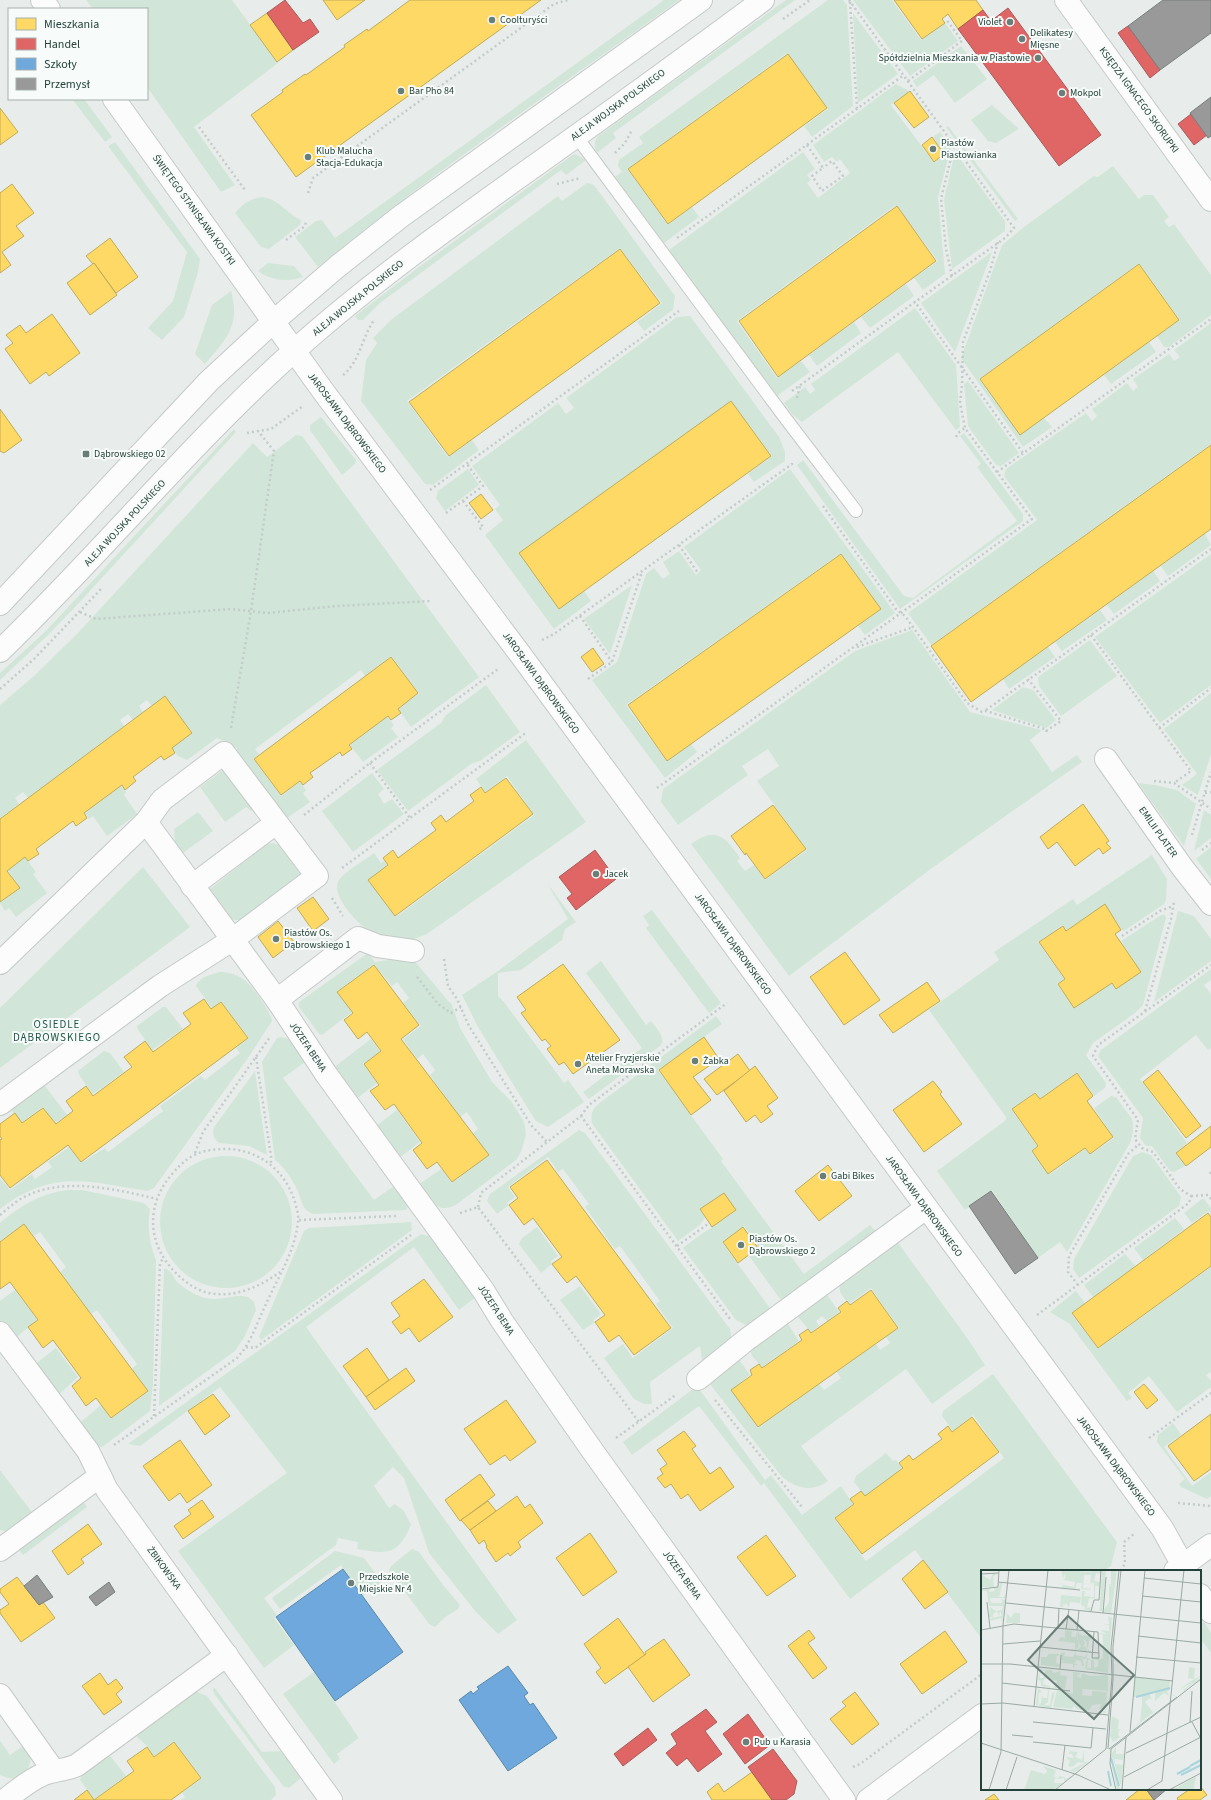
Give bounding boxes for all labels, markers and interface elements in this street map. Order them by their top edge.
legend [8,8,148,100]
place label: Coolturyści [500,13,548,27]
marker: Coolturyści [487,15,497,25]
place label: Violet [978,15,1003,29]
text: Mieszkania [44,16,99,33]
marker: Violet [1005,17,1015,27]
place label: Delikatesy Mięsne [1030,26,1073,52]
marker: Delikatesy Mięsne [1017,34,1027,44]
text: Handel [44,36,80,53]
street label: KSIĘDZA IGNACEGO SKORUPKI [1096,44,1182,156]
place label: Spółdzielnia Mieszkania w Piastowie [878,51,1030,65]
marker: Spółdzielnia Mieszkania w Piastowie [1033,53,1043,63]
text: Szkoły [44,56,77,73]
street label: ALEJA WOJSKA POLSKIEGO [568,66,668,144]
text: Przemysł [44,76,90,93]
place label: Bar Pho 84 [409,84,454,98]
marker: Bar Pho 84 [396,86,406,96]
place label: Mokpol [1070,86,1102,100]
marker: Mokpol [1057,88,1067,98]
place label: Piastów Piastowianka [941,136,997,162]
place label: Klub Malucha Stacja-Edukacja [316,144,383,170]
marker: Piastów Piastowianka [928,144,938,154]
street label: ŚWIĘTEGO STANISŁAWA KOSTKI [149,152,239,268]
marker: Klub Malucha Stacja-Edukacja [303,152,313,162]
street label: ALEJA WOJSKA POLSKIEGO [309,257,407,339]
street label: JAROSŁAWA DĄBROWSKIEGO [304,370,390,477]
place label: Dąbrowskiego 02 [94,447,165,461]
marker: Dąbrowskiego 02 [81,449,91,459]
street label: ALEJA WOJSKA POLSKIEGO [81,476,169,569]
street label: JAROSŁAWA DĄBROWSKIEGO [499,629,583,737]
street label: EMILII PLATER [1135,804,1181,860]
place label: Jacek [604,867,628,881]
marker: Jacek [591,869,601,879]
street label: JAROSŁAWA DĄBROWSKIEGO [691,890,775,998]
place label: Piastów Os. Dąbrowskiego 1 [284,926,350,952]
marker: Piastów Os. Dąbrowskiego 1 [271,934,281,944]
district label: OSIEDLE DĄBROWSKIEGO [13,1017,101,1045]
street label: JÓZEFA BEMA [286,1019,330,1075]
place label: Atelier Fryzjerskie Aneta Morawska [586,1051,660,1077]
place label: Żabka [703,1054,729,1068]
marker: Żabka [690,1056,700,1066]
marker: Atelier Fryzjerskie Aneta Morawska [573,1059,583,1069]
street label: JAROSŁAWA DĄBROWSKIEGO [882,1152,966,1260]
place label: Gabi Bikes [831,1169,874,1183]
marker: Gabi Bikes [818,1171,828,1181]
place label: Piastów Os. Dąbrowskiego 2 [749,1232,815,1258]
marker: Piastów Os. Dąbrowskiego 2 [736,1240,746,1250]
street label: JÓZEFA BEMA [474,1282,518,1338]
street label: JAROSŁAWA DĄBROWSKIEGO [1073,1413,1159,1520]
street label: ŻBIKOWSKA [144,1544,185,1593]
street label: JÓZEFA BEMA [659,1548,705,1603]
place label: Przedszkole Miejskie Nr 4 [359,1570,412,1596]
inset map [981,1570,1201,1790]
marker: Przedszkole Miejskie Nr 4 [346,1578,356,1588]
place label: Pub u Karasia [754,1735,811,1749]
marker: Pub u Karasia [741,1737,751,1747]

